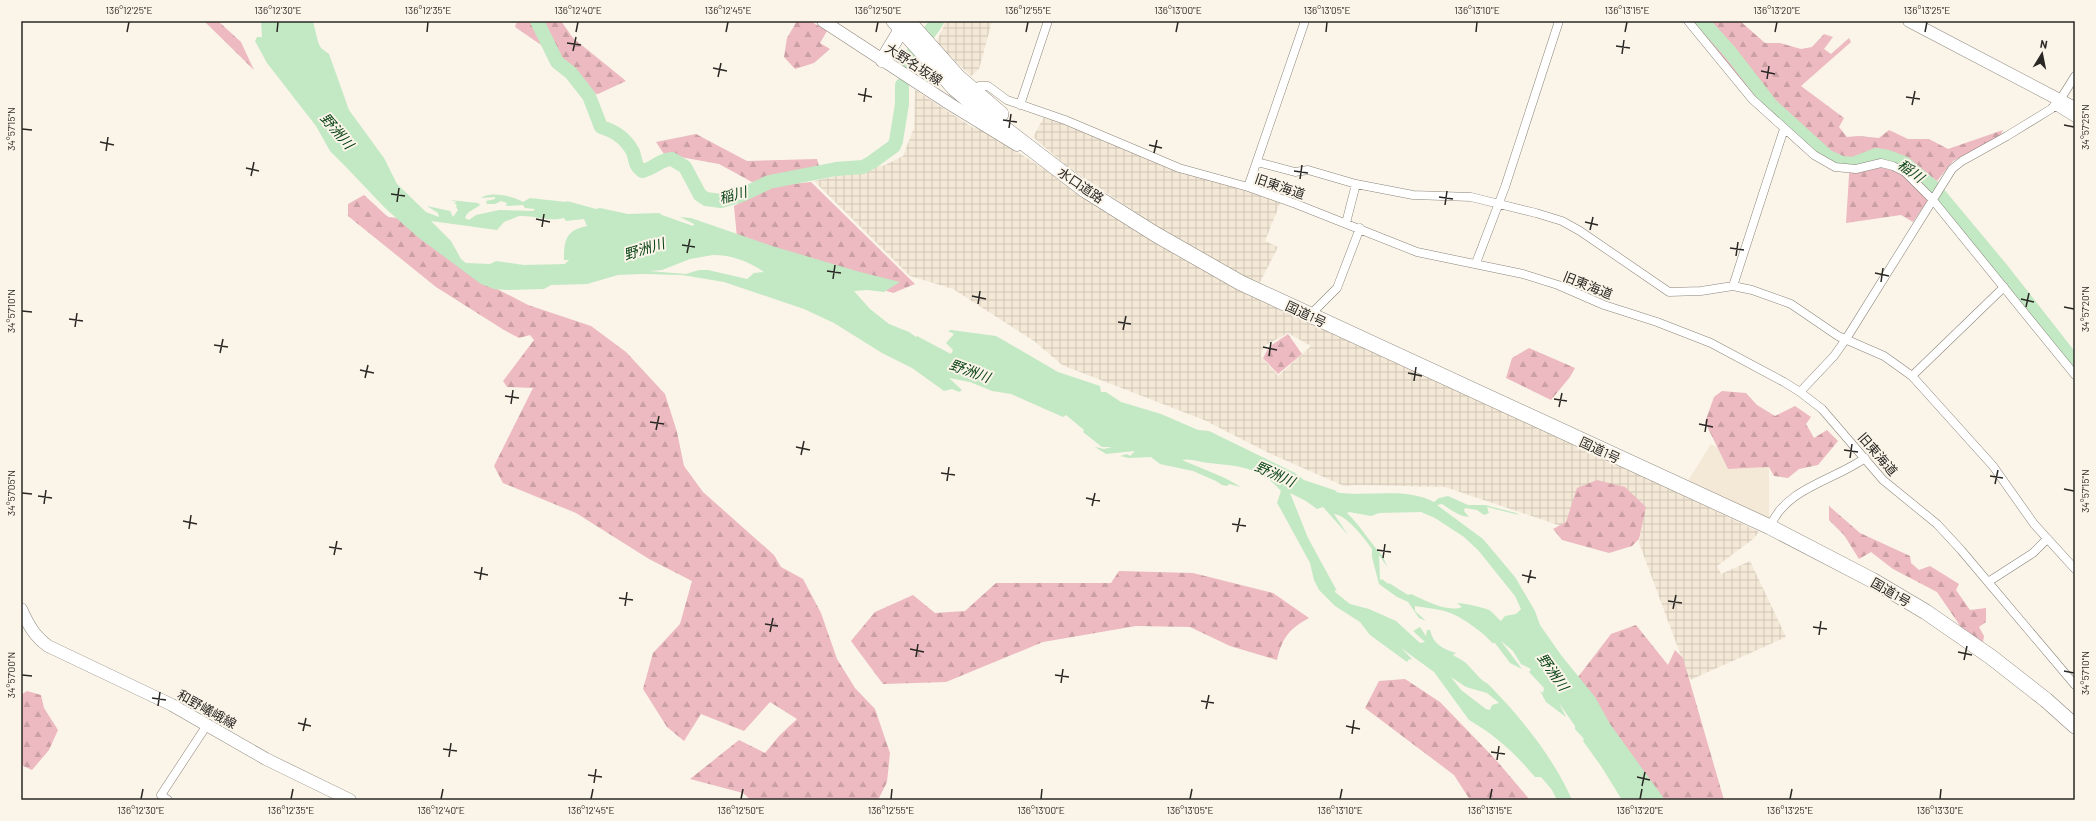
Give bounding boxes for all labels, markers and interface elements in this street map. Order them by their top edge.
text: 136°12'25"E [106,4,152,16]
text: 136°12'30"E [254,4,302,16]
text: 136°12'35"E [405,4,451,16]
text: 136°12'40"E [554,4,602,16]
text: 136°12'45"E [704,4,752,16]
text: 136°12'50"E [854,4,902,16]
text: 136°12'55"E [1005,4,1051,16]
text: 136°13'00"E [1154,4,1202,16]
text: 136°13'05"E [1303,4,1351,16]
text: 136°13'10"E [1454,4,1500,16]
text: 136°13'15"E [1605,4,1649,16]
text: 136°13'20"E [1753,4,1801,16]
text: 136°13'25"E [1904,4,1950,16]
north arrow [2022,34,2062,74]
text: N [2039,37,2049,51]
street label: 大野名坂線 [882,40,946,88]
text: 34°57'25"N [2079,104,2091,150]
text: 34°57'15"N [5,107,17,151]
water label: 野洲川 [317,109,359,154]
water label: 稲川 [1895,155,1929,187]
street label: 水口道路 [1055,164,1107,206]
street label: 旧東海道 [1253,170,1307,202]
water label: 稲川 [717,182,751,206]
water label: 野洲川 [621,234,668,263]
street label: 旧東海道 [1561,268,1615,302]
text: 34°57'20"N [2079,286,2091,332]
text: 34°57'10"N [5,289,17,333]
street label: 国道1号 [1283,298,1329,330]
water label: 野洲川 [948,355,995,386]
street label: 旧東海道 [1855,429,1901,479]
street label: 国道1号 [1577,434,1623,466]
water label: 野洲川 [1253,457,1300,491]
text: 34°57'15"N [2079,469,2091,513]
text: 34°57'05"N [5,470,17,516]
street label: 国道1号 [1868,574,1914,610]
water label: 野洲川 [1534,650,1574,695]
text: 34°57'10"N [2079,651,2091,695]
text: 34°57'00"N [5,652,17,698]
street label: 和野嶬峨線 [175,686,239,732]
text: 136°12'30"E [117,804,165,816]
text: 136°12'35"E [268,804,314,816]
text: 136°12'40"E [417,804,465,816]
text: 136°12'45"E [567,804,615,816]
text: 136°12'50"E [717,804,765,816]
text: 136°12'55"E [868,804,914,816]
text: 136°13'00"E [1017,804,1065,816]
text: 136°13'05"E [1166,804,1214,816]
text: 136°13'10"E [1317,804,1363,816]
text: 136°13'15"E [1468,804,1512,816]
text: 136°13'20"E [1616,804,1664,816]
text: 136°13'25"E [1767,804,1813,816]
text: 136°13'30"E [1916,804,1964,816]

